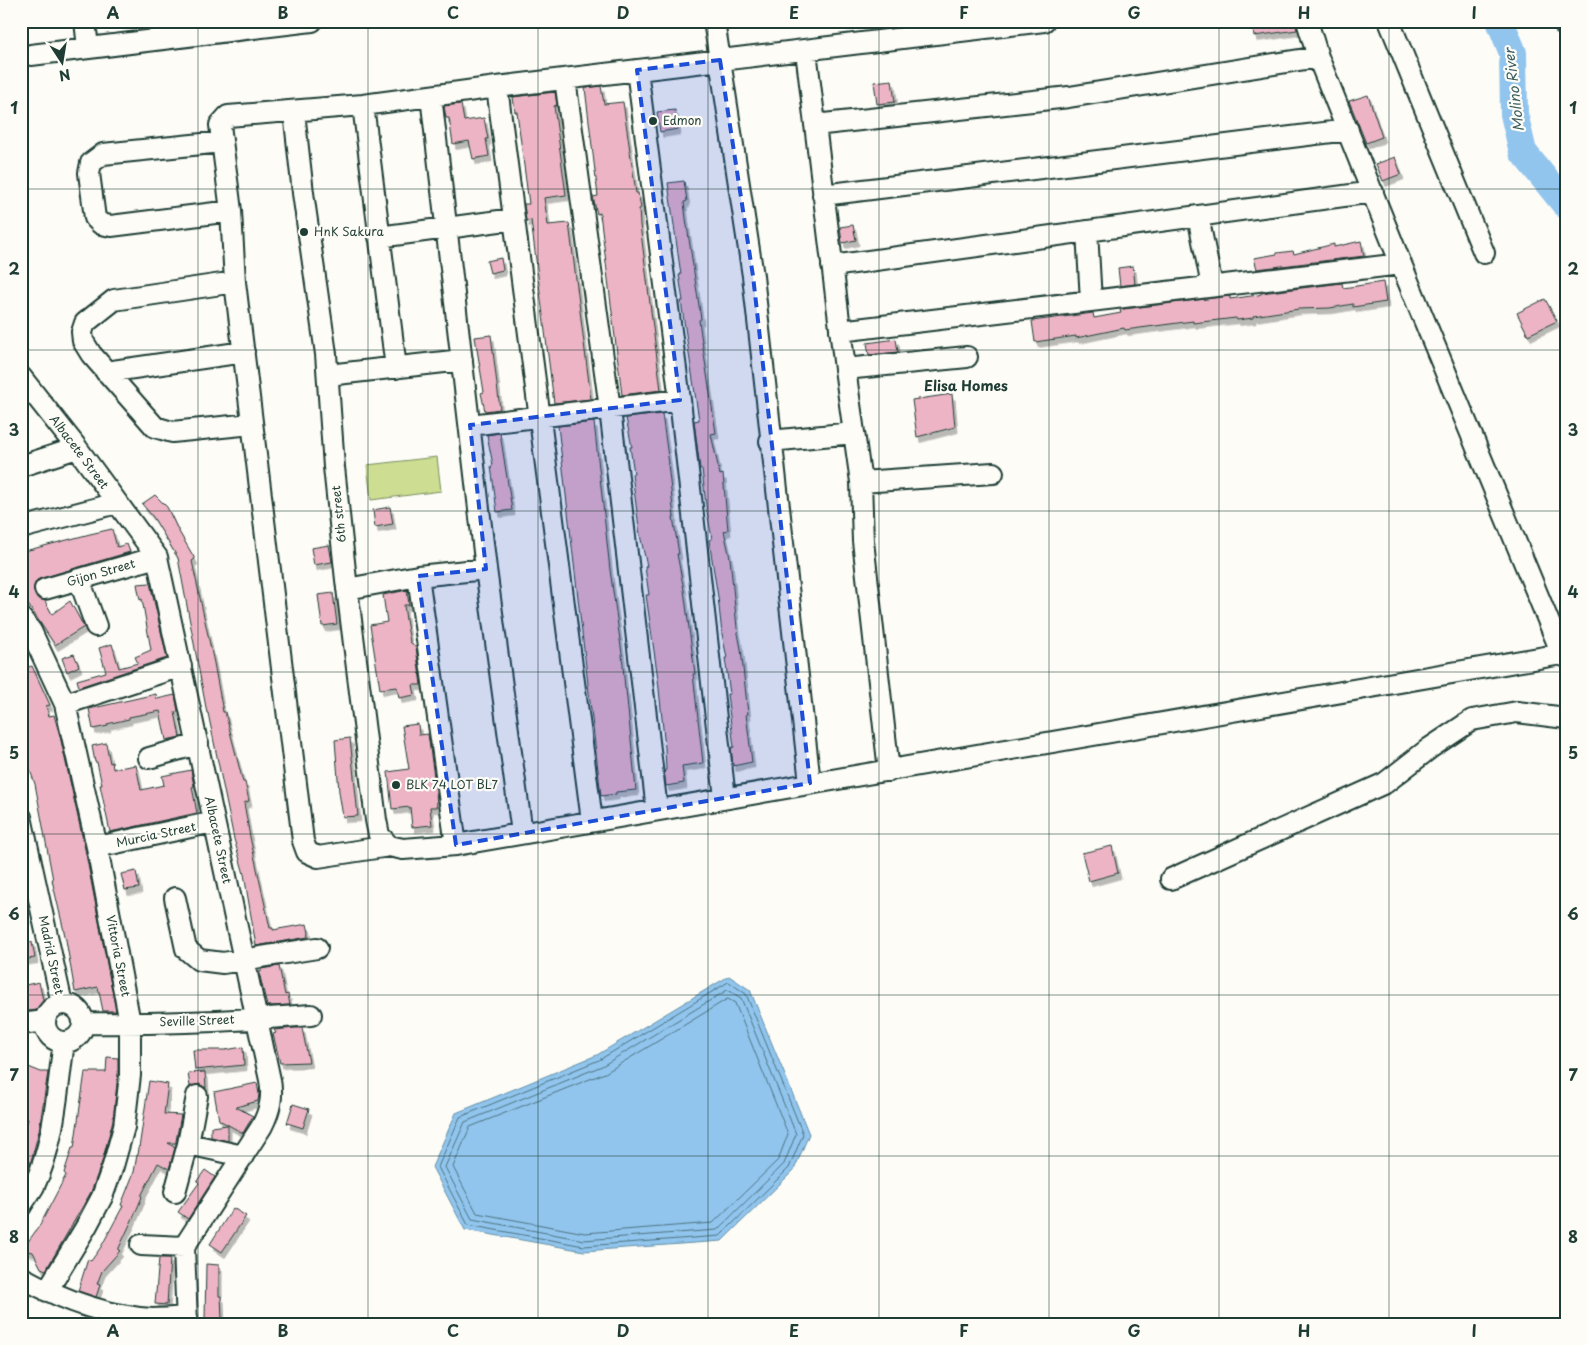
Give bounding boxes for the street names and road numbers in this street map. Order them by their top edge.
street label: Albacete Street [46,410,114,492]
street label: 6th street [326,485,350,543]
street label: Gijon Street [64,554,137,590]
street label: Albacete Street [201,794,237,885]
street label: Murcia Street [114,817,197,851]
street label: Vittoria Street [102,913,136,998]
street label: Madrid Street [35,914,69,996]
street label: Seville Street [159,1010,235,1030]

